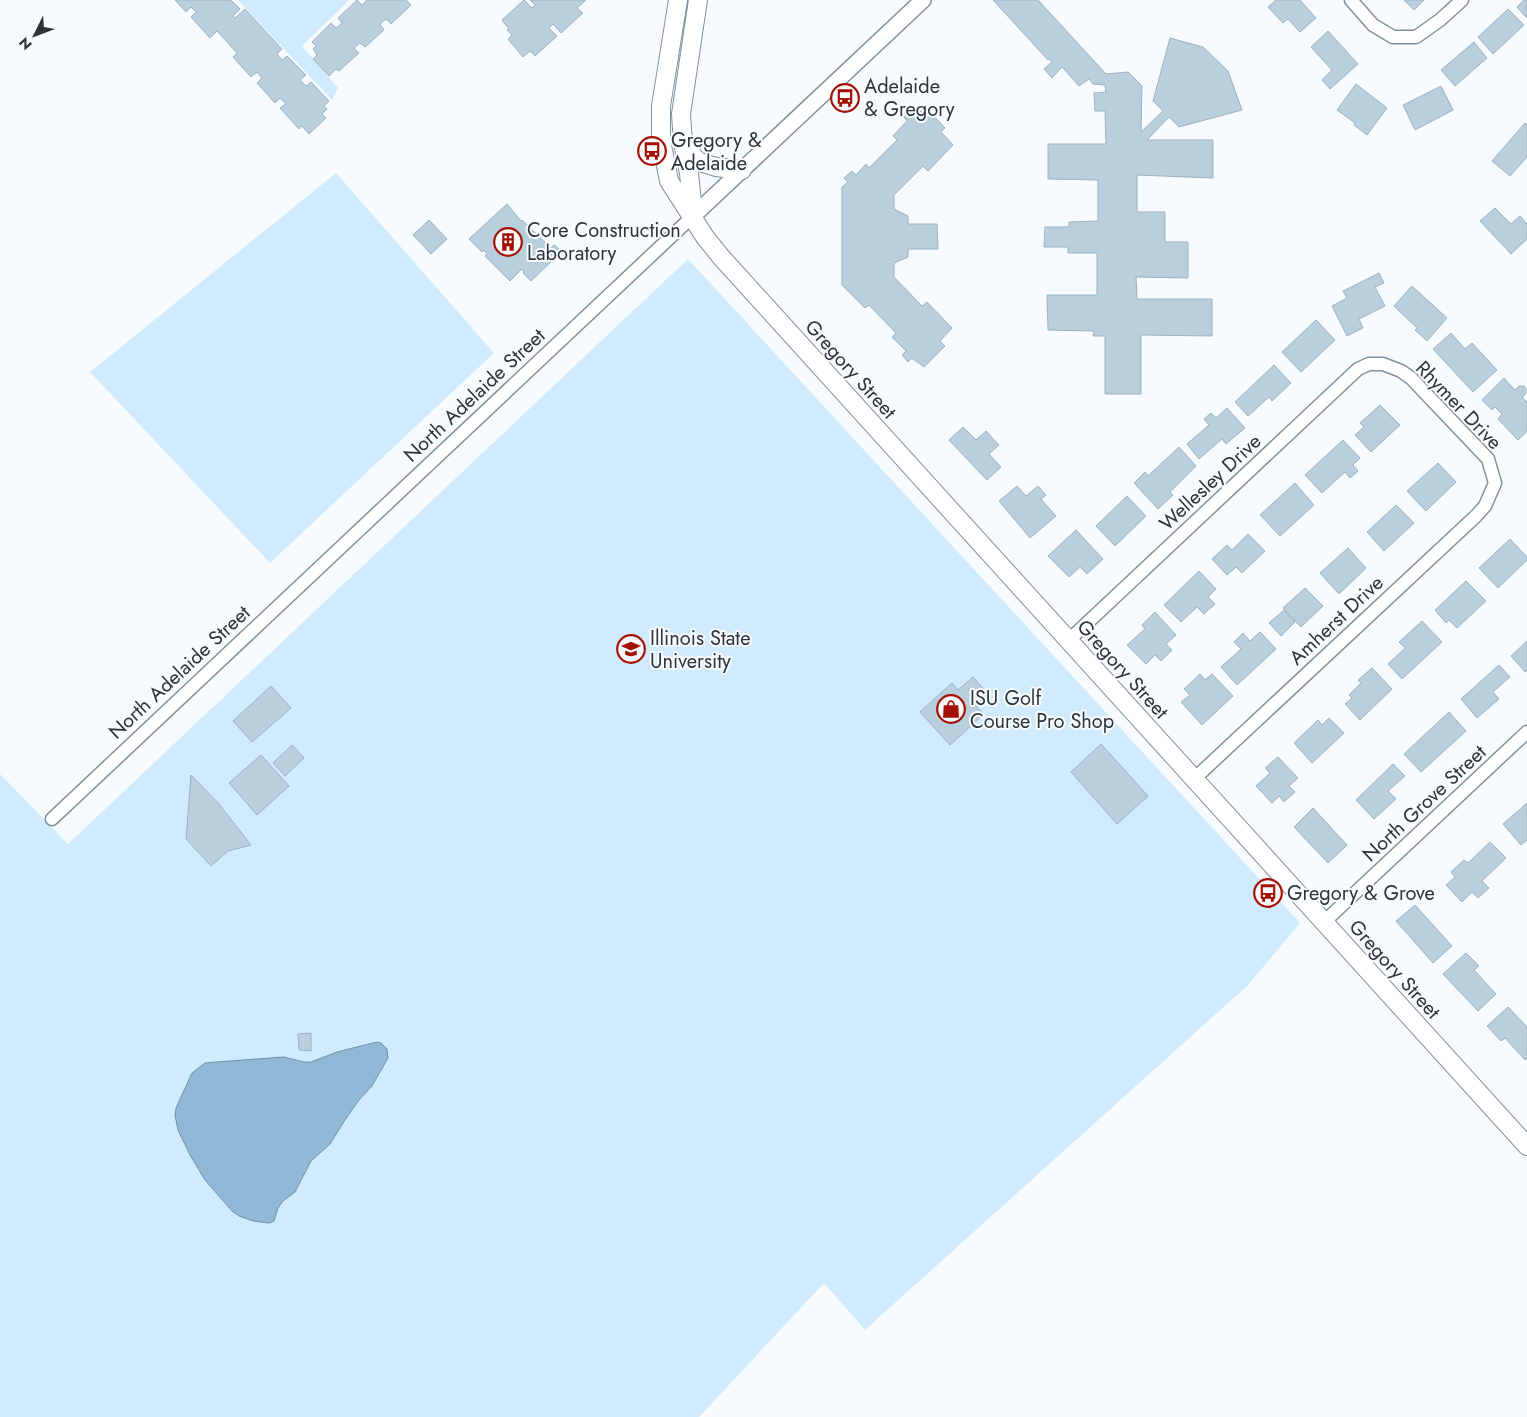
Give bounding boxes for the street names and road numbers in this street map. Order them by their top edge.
street label: Gregory Street [798,313,903,426]
street label: North Adelaide Street [397,322,552,469]
street label: Rhymer Drive [1409,354,1509,456]
street label: Wellesley Drive [1153,427,1268,537]
street label: Amherst Drive [1283,569,1390,672]
street label: North Adelaide Street [102,599,257,746]
street label: Gregory Street [1070,613,1175,726]
street label: North Grove Street [1356,738,1493,868]
street label: Gregory Street [1342,913,1447,1026]

